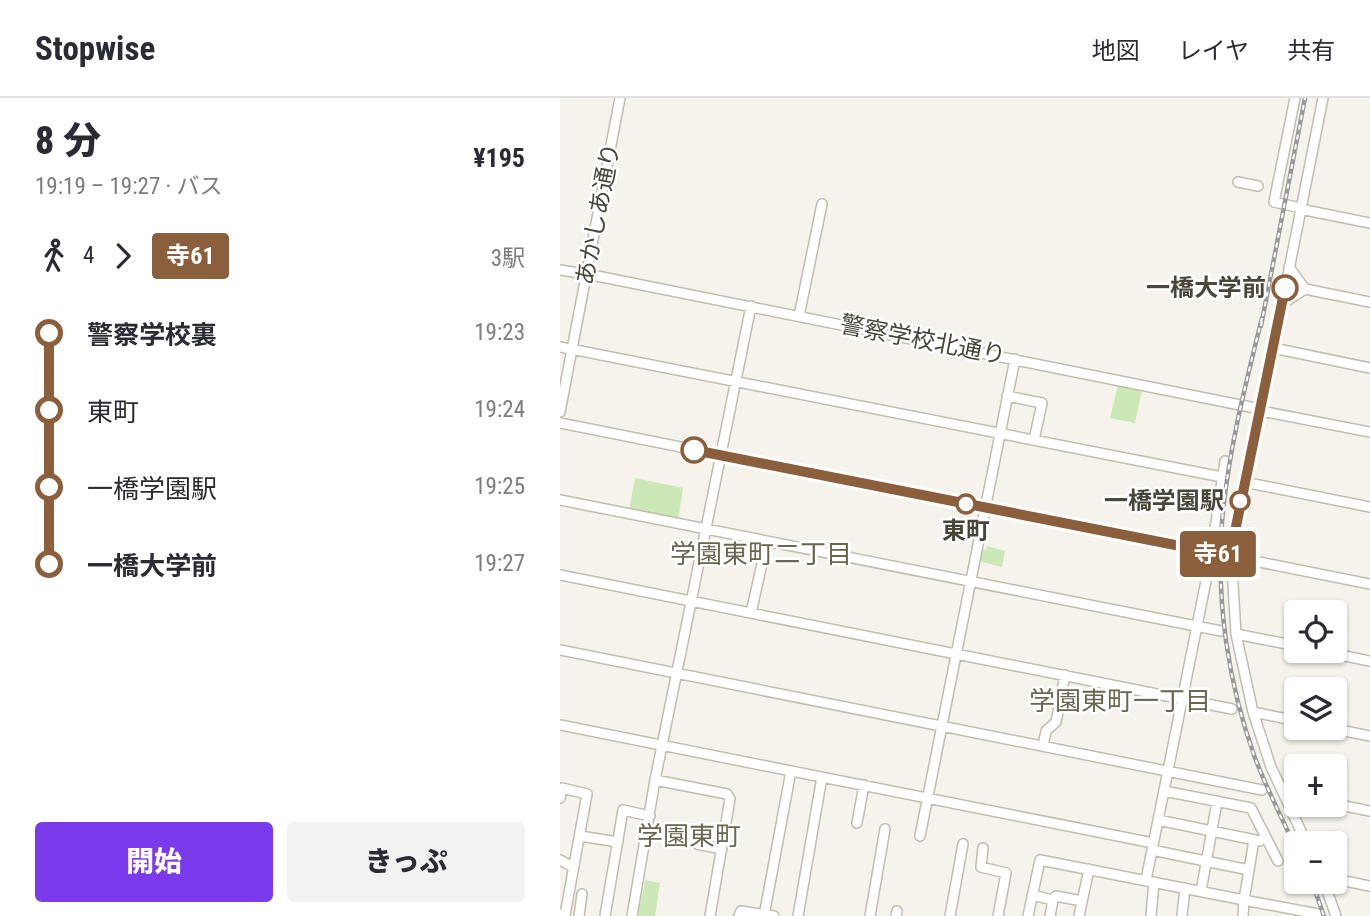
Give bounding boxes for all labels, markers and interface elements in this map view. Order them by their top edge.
text: Stopwise [35,29,155,68]
text: 地図 [1092,37,1140,65]
text: レイヤ [1178,37,1249,65]
text: 共有 [1287,37,1335,65]
text: 8 分 [35,119,101,163]
street label: あかしあ通り [571,141,625,287]
text: ¥195 [473,143,525,173]
text: 19:19 – 19:27 · バス [35,173,222,200]
icon: walk [35,237,73,275]
icon: forward [104,237,142,275]
text: 4 [83,242,94,269]
text: 寺61 [166,242,215,270]
text: 3駅 [491,245,525,272]
place label: 一橋大学前 [1146,274,1266,302]
marker: 一橋大学前 [1272,275,1298,301]
street label: 警察学校北通り [838,310,1008,370]
text: 19:23 [474,319,525,346]
text: 警察学校裏 [87,320,217,350]
text: 19:24 [474,396,525,423]
text: 東町 [87,397,139,427]
unlabelled marker [681,437,707,463]
text: 19:25 [474,473,525,500]
text: 一橋学園駅 [87,474,217,504]
place label: 一橋学園駅 [1104,487,1224,515]
marker: 一橋学園駅 [1230,491,1250,511]
marker: 東町 [956,494,976,514]
place label: 東町 [942,517,990,545]
line badge: 寺61 [1178,531,1258,577]
district label: 学園東町二丁目 [670,539,852,569]
text: 寺61 [1194,540,1242,568]
text: 19:27 [474,550,525,577]
text: 一橋大学前 [87,551,217,581]
map controls [1284,600,1347,894]
button: locate [1284,600,1347,663]
button: layers [1284,677,1347,740]
district label: 学園東町一丁目 [1029,686,1211,716]
button: + [1284,754,1347,817]
district label: 学園東町 [637,821,741,851]
button: 開始 [35,822,273,902]
button: きっぷ [287,822,525,902]
button: − [1284,831,1347,894]

